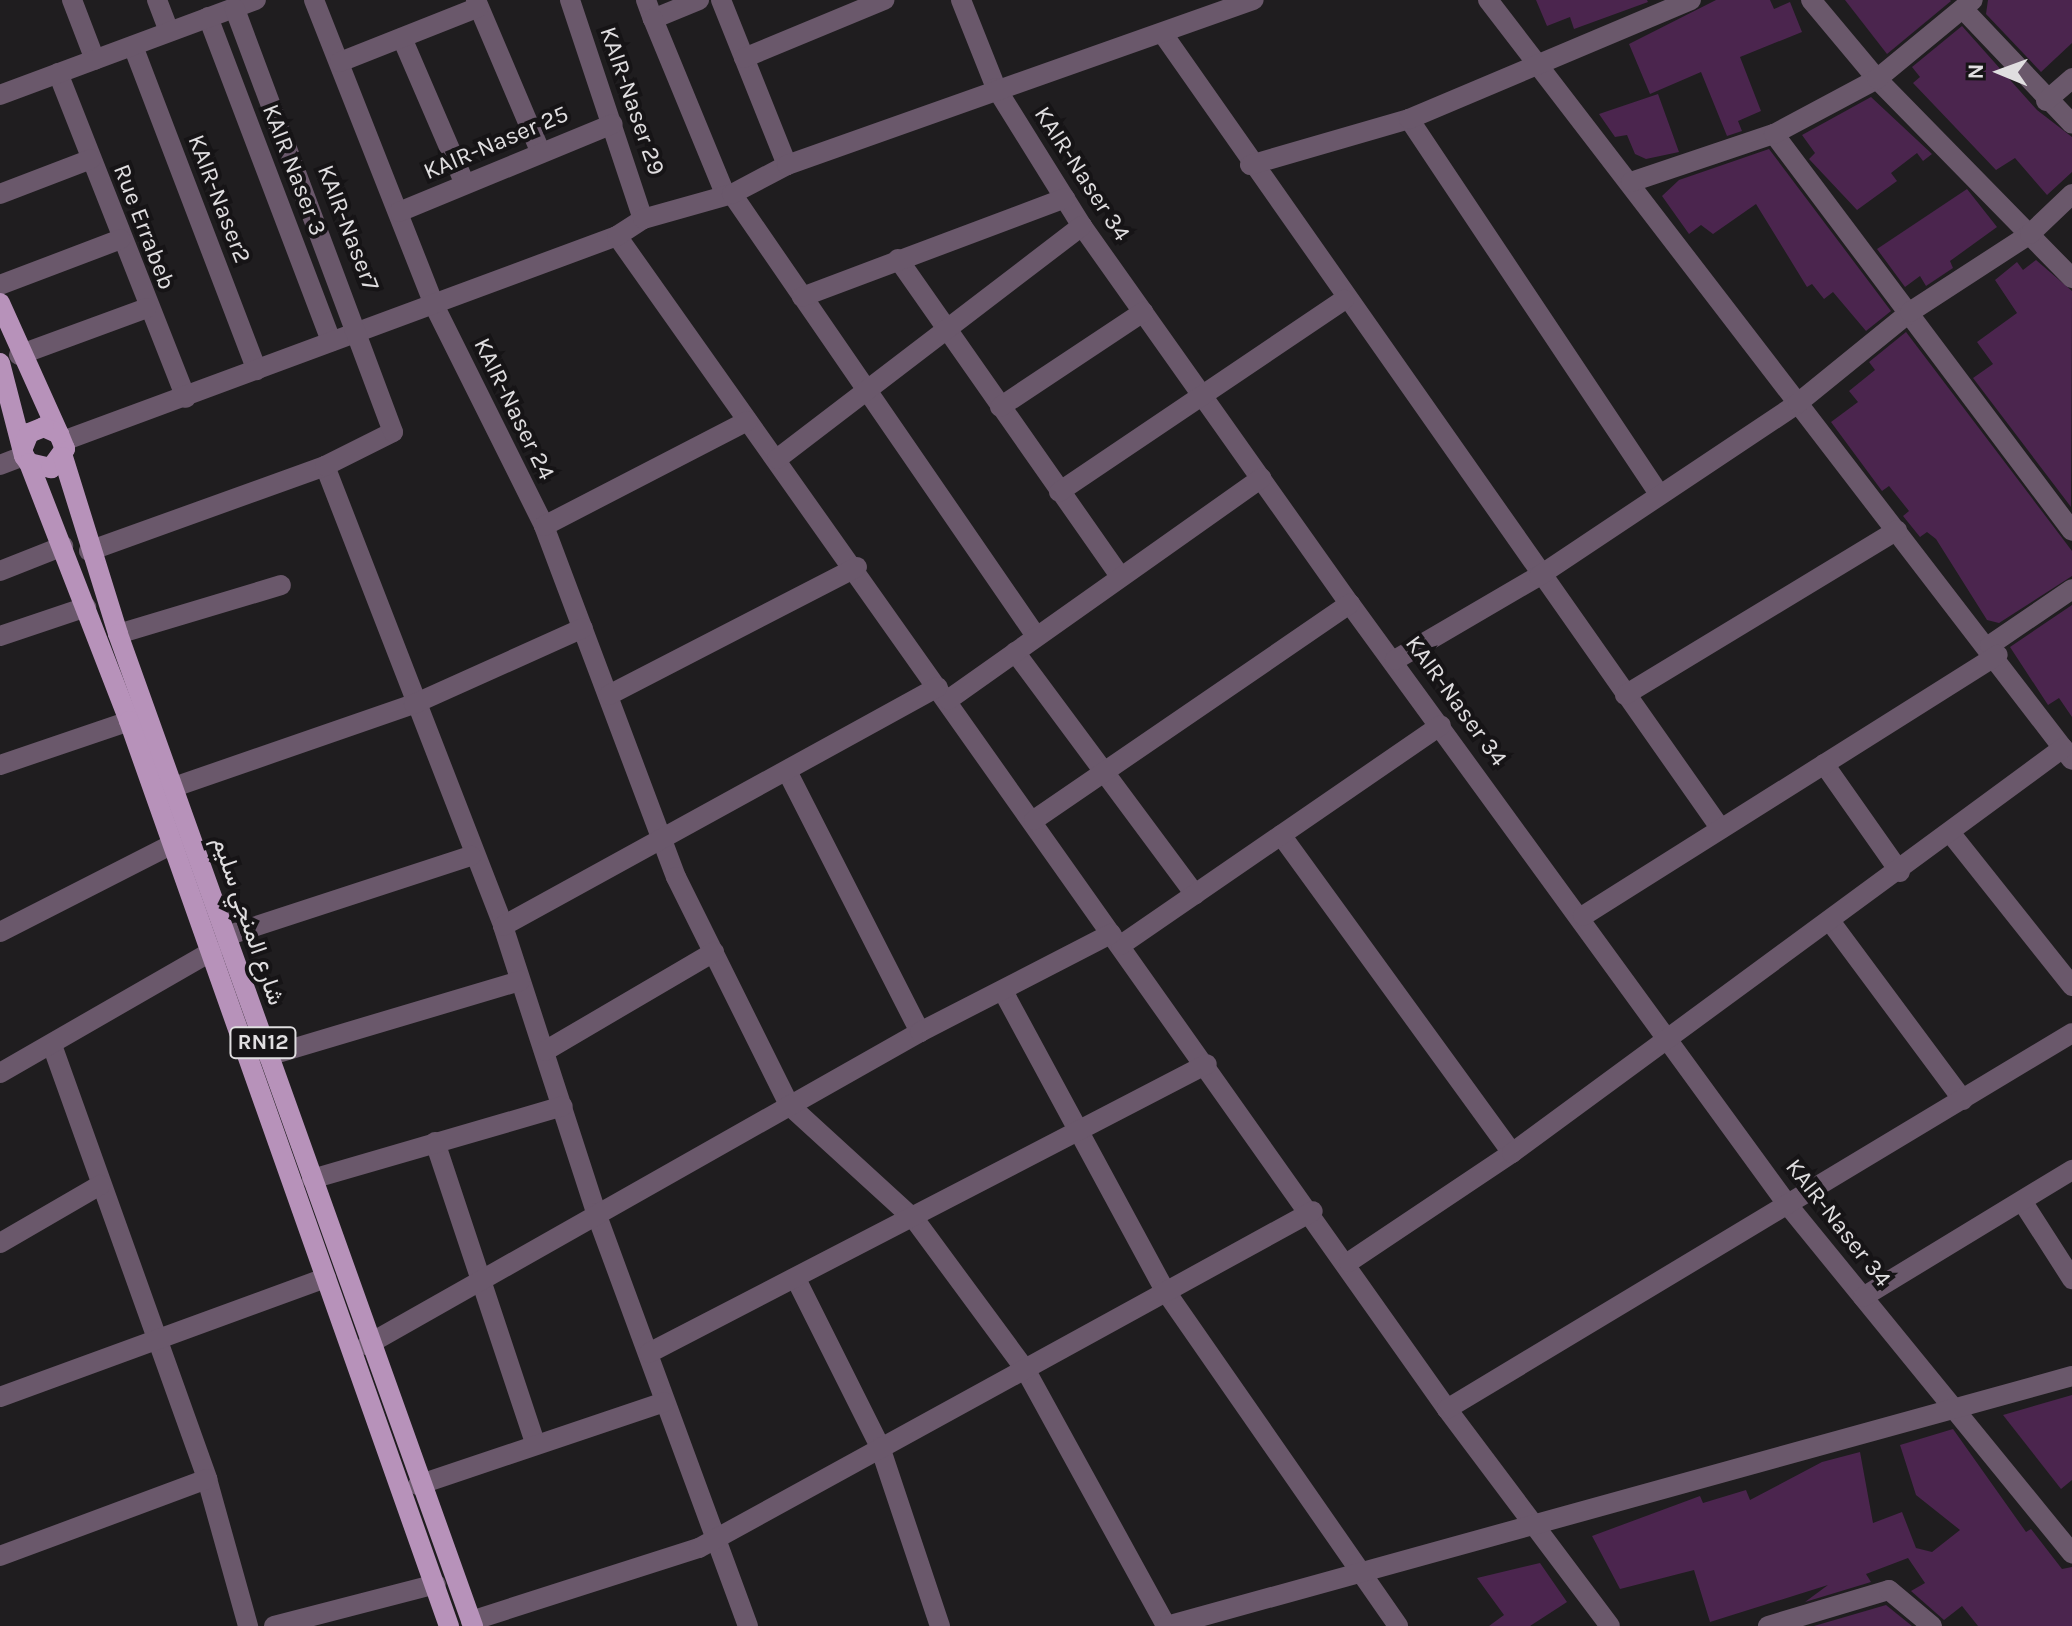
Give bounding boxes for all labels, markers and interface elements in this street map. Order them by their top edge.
street label: KAIR-Naser 29 [593,23,671,179]
north arrow [1960,32,2040,112]
text: N [1963,63,1989,80]
street label: KAIR Naser 3 [256,100,332,240]
street label: KAIR-Naser 25 [419,100,573,186]
street label: KAIR-Naser 34 [1028,101,1136,247]
street label: KAIR-Naser2 [181,131,257,267]
street label: Rue Errabeb [107,160,181,294]
street label: KAIR-Naser7 [311,161,385,295]
street label: KAIR-Naser 24 [467,333,561,485]
street label: KAIR-Naser 34 [1399,630,1513,772]
street label: شارع المنجي سليم [206,833,290,1009]
road number: RN12 [229,1025,297,1061]
street label: KAIR-Naser 34 [1779,1153,1897,1293]

